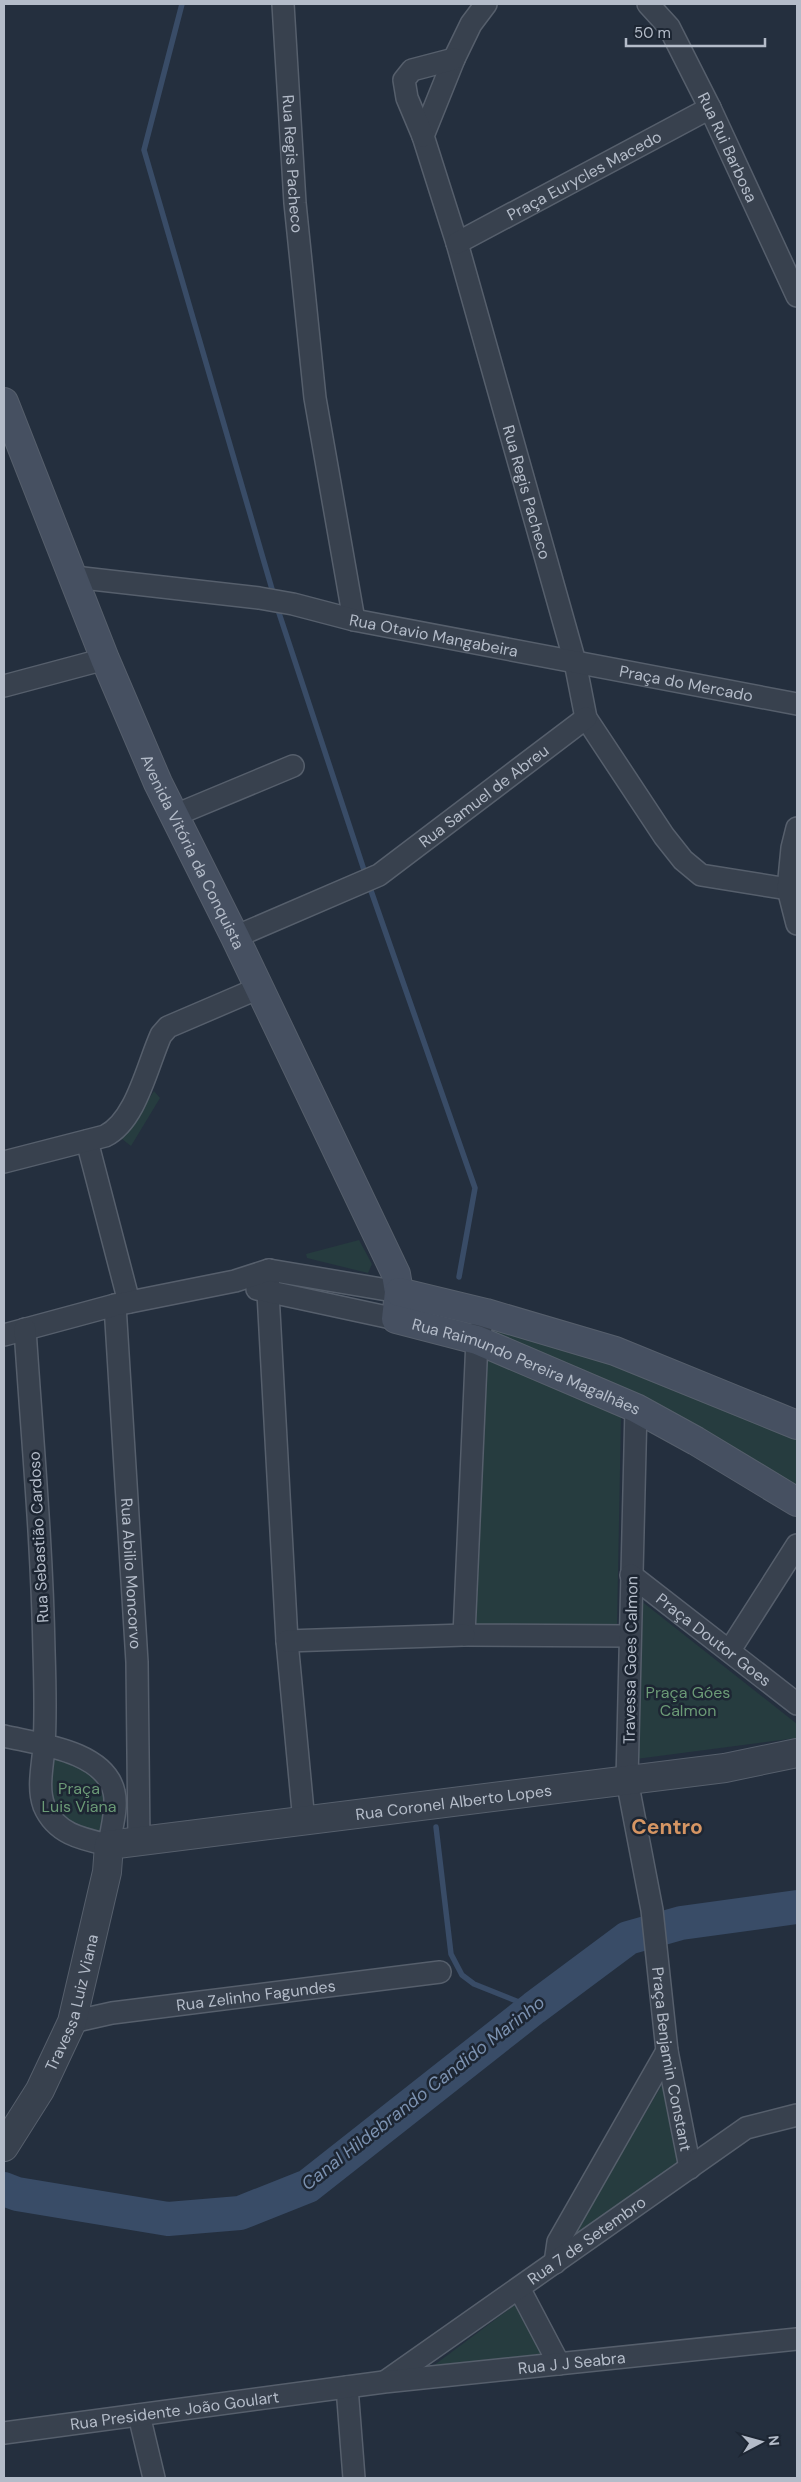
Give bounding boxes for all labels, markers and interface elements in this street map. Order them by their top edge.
scale bar [626,15,765,47]
text: 50 m [634,23,671,43]
street label: Rua Rui Barbosa [693,89,762,206]
street label: Rua Regis Pacheco [277,94,308,234]
street label: Praça Eurycles Macedo [503,126,665,226]
street label: Rua Regis Pacheco [498,423,556,562]
street label: Rua Otavio Mangabeira [348,609,520,662]
street label: Praça do Mercado [618,661,755,706]
street label: Rua Samuel de Abreu [415,740,553,852]
street label: Avenida Vitória da Conquista [136,751,249,953]
street label: Rua Raimundo Pereira Magalhães [410,1314,645,1420]
street label: Rua Sebastião Cardoso [24,1451,53,1623]
street label: Rua Abilio Moncorvo [116,1497,146,1650]
street label: Travessa Goes Calmon [619,1576,642,1744]
street label: Praça Doutor Goes [652,1588,775,1691]
park label: Praça Góes Calmon [646,1682,730,1721]
park label: Praça Luis Viana [42,1778,116,1817]
street label: Rua Coronel Alberto Lopes [354,1780,553,1825]
district label: Centro [631,1813,703,1841]
street label: Travessa Luiz Viana [40,1932,103,2075]
street label: Praça Benjamin Constant [647,1966,696,2153]
street label: Rua Zelinho Fagundes [175,1975,337,2016]
water label: Canal Hildebrando Candido Marinho [296,1990,550,2196]
street label: Rua 7 de Setembro [523,2192,650,2290]
street label: Rua J J Seabra [517,2347,626,2379]
street label: Rua Presidente João Goulart [69,2386,280,2435]
north arrow [736,2417,786,2467]
text: N [764,2435,783,2447]

